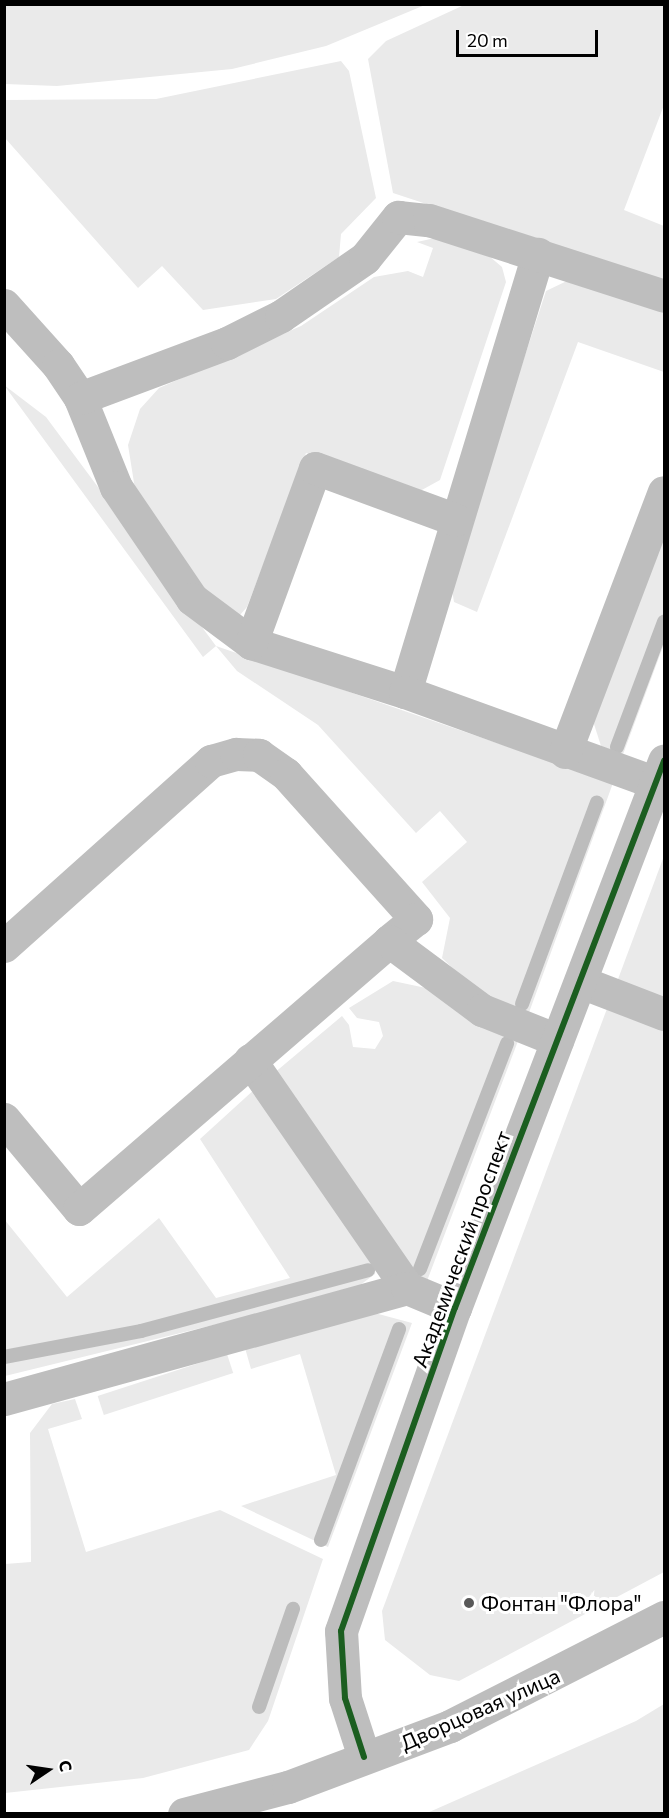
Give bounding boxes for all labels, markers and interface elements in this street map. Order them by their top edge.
scale bar [459,18,602,56]
text: 20 m [467,29,508,51]
street label: Академический проспект [406,1127,516,1371]
place label: Фонтан "Флора" [481,1590,641,1616]
marker: Фонтан "Флора" [462,1596,476,1610]
street label: Дворцовая улица [396,1663,564,1755]
north arrow [18,1740,78,1800]
text: С [56,1758,77,1773]

